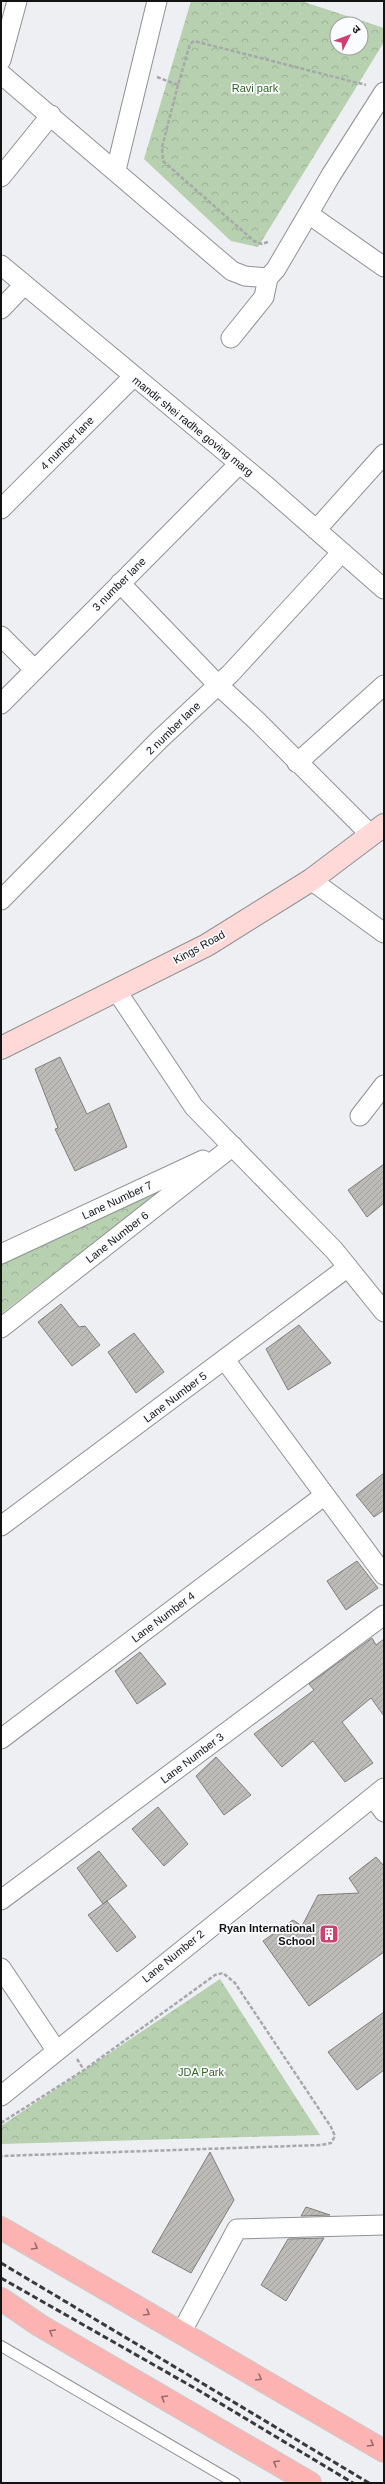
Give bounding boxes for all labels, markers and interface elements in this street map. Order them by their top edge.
north arrow [329,16,369,56]
text: उ [350,23,363,36]
park label: Ravi park [232,82,279,94]
street label: mandir shei radhe goving marg [130,374,256,478]
street label: 4 number lane [38,414,96,472]
street label: 3 number lane [90,555,148,613]
street label: 2 number lane [144,699,202,757]
street label: Kings Road [171,928,227,966]
street label: Lane Number 7 [80,1179,154,1221]
street label: Lane Number 6 [83,1209,151,1265]
street label: Lane Number 5 [141,1369,209,1425]
street label: Lane Number 4 [129,1589,197,1645]
street label: Lane Number 3 [158,1730,226,1786]
place label: Ryan International School [219,1922,315,1947]
building icon: Ryan International School [318,1923,340,1945]
street label: Lane Number 2 [140,1927,206,1985]
park label: JDA Park [178,2066,224,2078]
one-way arrow [31,2243,38,2250]
one-way arrow [143,2308,150,2315]
one-way arrow [49,2330,56,2337]
one-way arrow [255,2374,262,2381]
one-way arrow [161,2395,168,2402]
one-way arrow [367,2440,374,2447]
one-way arrow [273,2461,280,2468]

